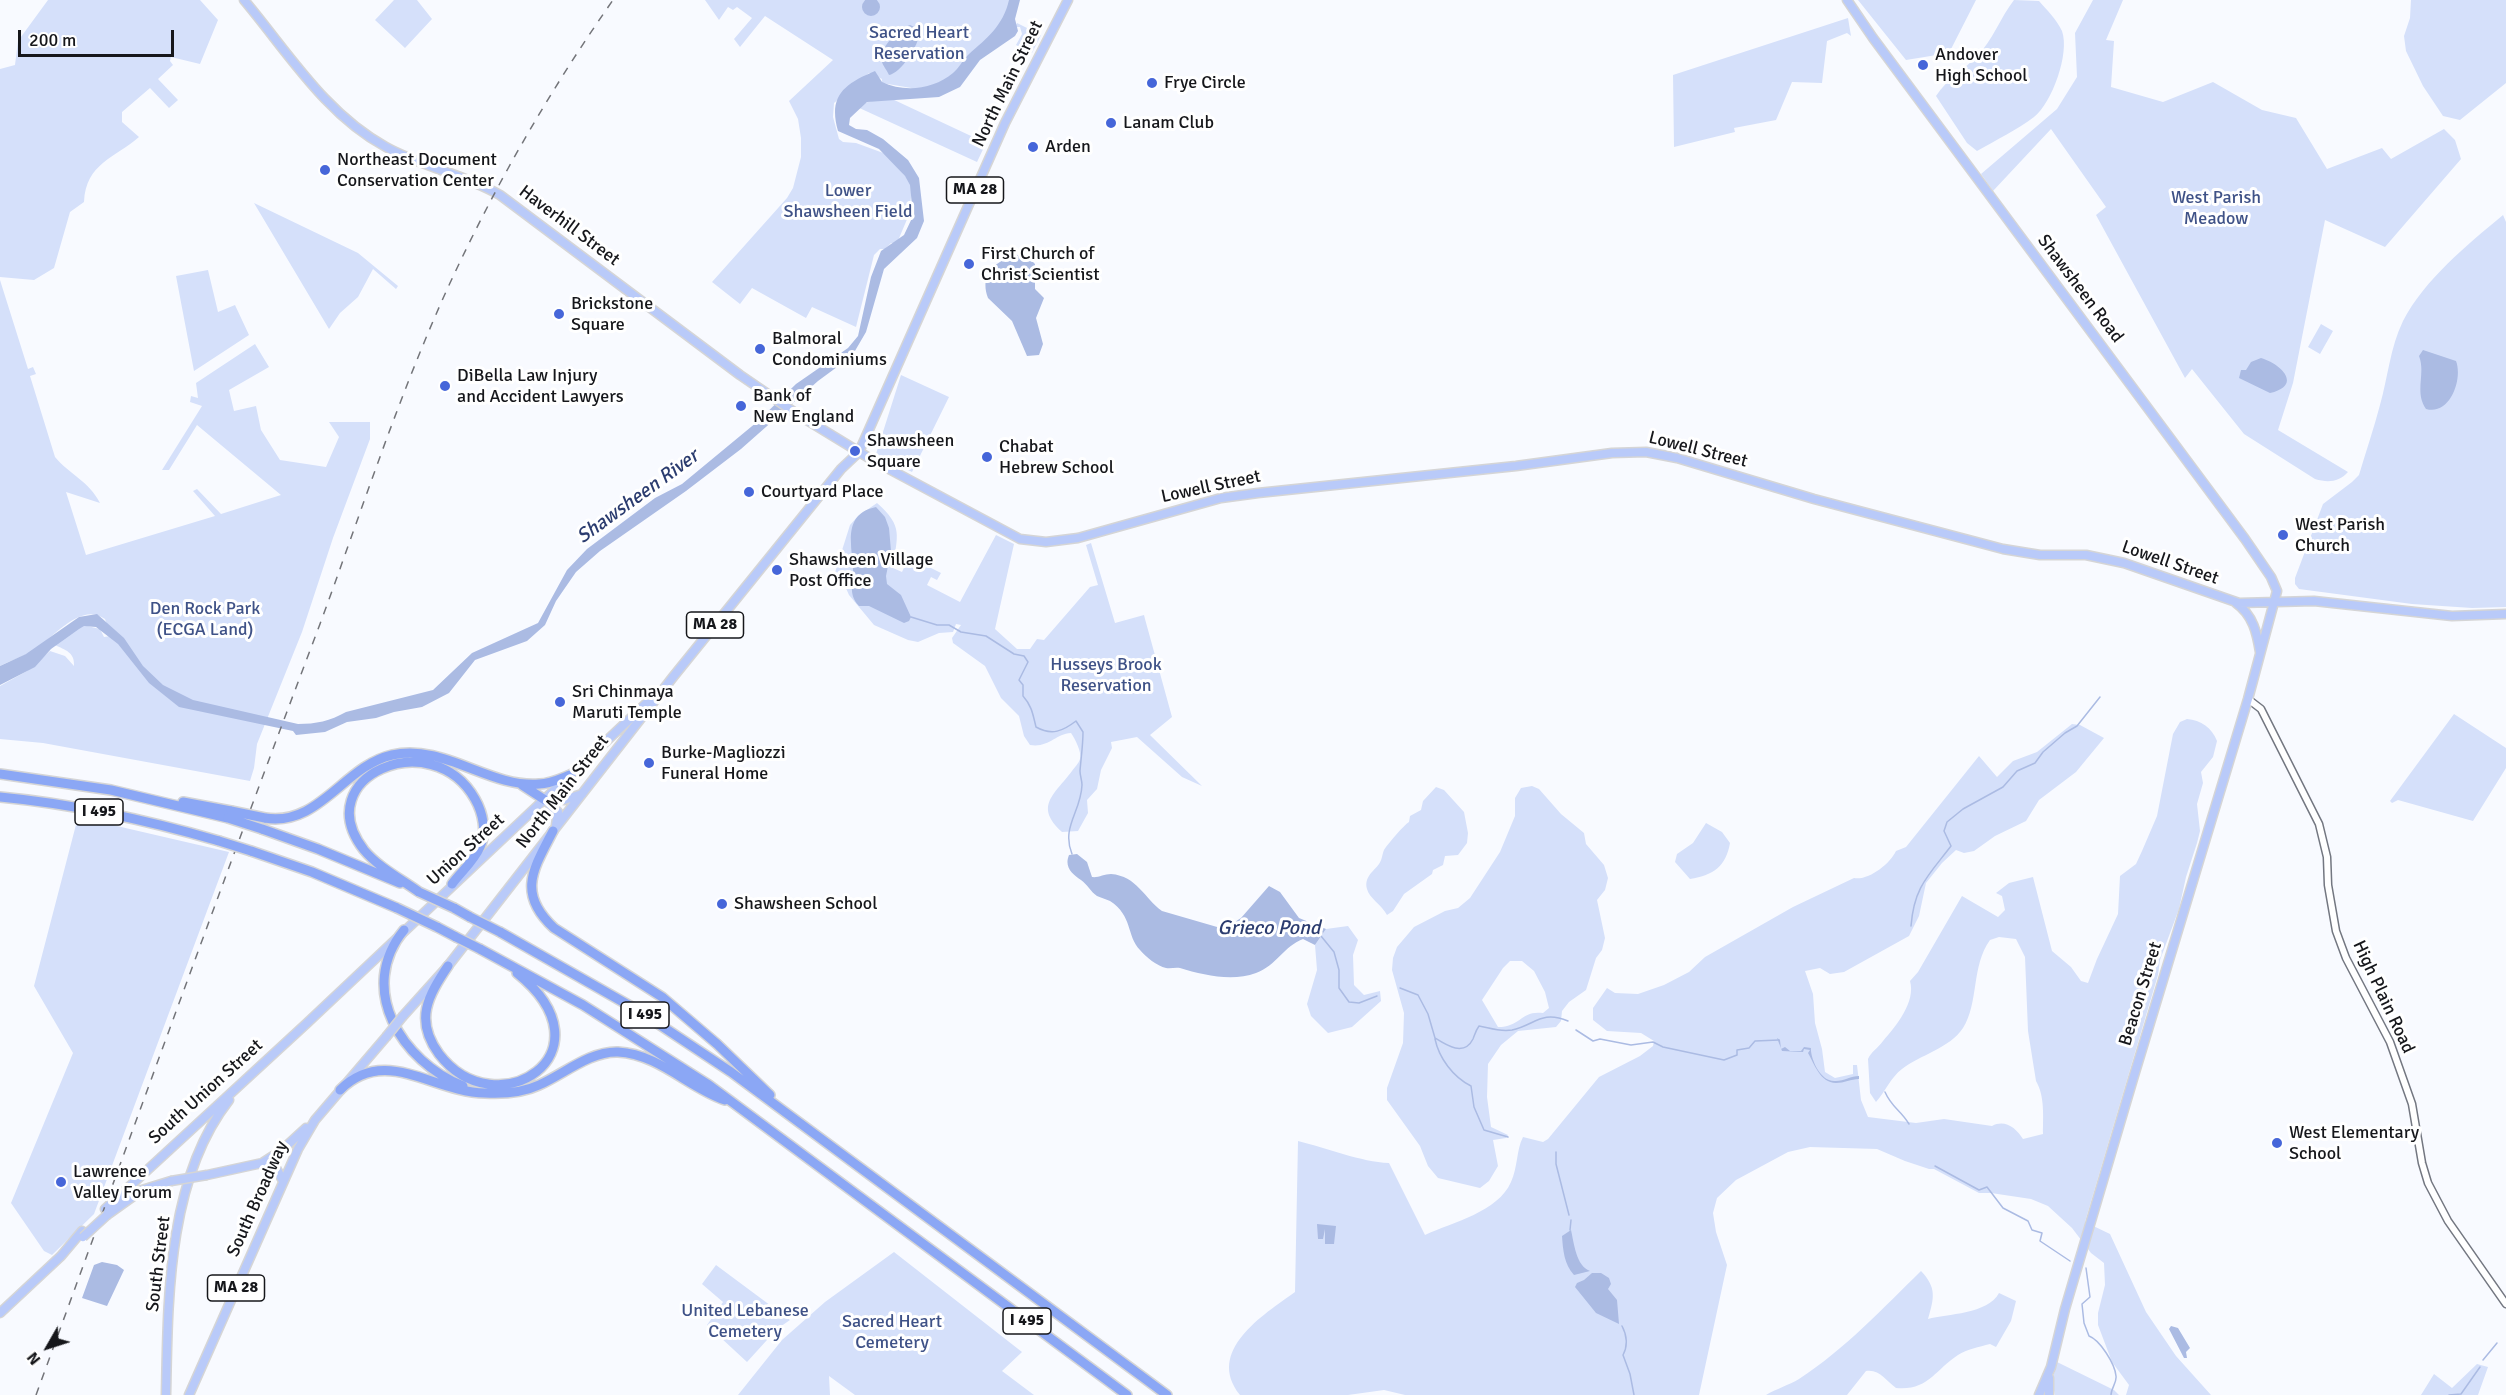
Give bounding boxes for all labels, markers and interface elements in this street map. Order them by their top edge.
street label: North Main Street [968,17,1048,151]
scale bar [21,18,177,56]
park label: Sacred Heart Reservation [869,22,969,64]
text: 200 m [29,29,76,51]
place label: Andover High School [1935,44,2028,86]
marker: Andover High School [1916,58,1930,72]
place label: Frye Circle [1164,72,1246,94]
marker: Frye Circle [1145,76,1159,90]
place label: Lanam Club [1123,112,1214,134]
marker: Lanam Club [1104,116,1118,130]
place label: Arden [1045,136,1091,158]
marker: Arden [1026,140,1040,154]
place label: Northeast Document Conservation Center [337,149,497,192]
marker: Northeast Document Conservation Center [318,163,332,177]
road number: MA 28 [946,177,1004,203]
park label: Lower Shawsheen Field [783,180,913,222]
street label: Haverhill Street [514,181,624,271]
park label: West Parish Meadow [2171,187,2261,230]
street label: Shawsheen Road [2032,231,2128,347]
place label: First Church of Christ Scientist [981,243,1099,286]
marker: First Church of Christ Scientist [962,257,976,271]
place label: Brickstone Square [571,293,653,336]
marker: Brickstone Square [552,307,566,321]
place label: Balmoral Condominiums [772,328,887,370]
marker: Balmoral Condominiums [753,342,767,356]
place label: DiBella Law Injury and Accident Lawyers [457,365,624,407]
marker: DiBella Law Injury and Accident Lawyers [438,379,452,393]
place label: Bank of New England [753,385,854,428]
marker: Bank of New England [734,399,748,413]
street label: Lowell Street [1646,427,1750,473]
place label: Shawsheen Square [867,430,954,472]
place label: Chabat Hebrew School [999,436,1114,478]
marker: Shawsheen Square [848,444,862,458]
water label: Shawsheen River [572,445,704,549]
marker: Chabat Hebrew School [980,450,994,464]
street label: Lowell Street [1159,466,1263,508]
place label: Courtyard Place [761,481,884,503]
marker: Courtyard Place [742,485,756,499]
place label: West Parish Church [2295,514,2385,556]
marker: West Parish Church [2276,528,2290,542]
street label: Lowell Street [2119,536,2221,590]
place label: Shawsheen Village Post Office [789,549,933,592]
marker: Shawsheen Village Post Office [770,563,784,577]
park label: Den Rock Park (ECGA Land) [150,598,260,640]
road number: MA 28 [686,612,744,638]
park label: Husseys Brook Reservation [1050,654,1162,696]
place label: Sri Chinmaya Maruti Temple [572,681,682,724]
marker: Sri Chinmaya Maruti Temple [553,695,567,709]
street label: North Main Street [512,731,614,853]
place label: Burke-Magliozzi Funeral Home [661,742,786,784]
marker: Burke-Magliozzi Funeral Home [642,756,656,770]
road number: I 495 [75,799,123,825]
street label: Union Street [423,810,509,890]
place label: Shawsheen School [734,893,877,915]
marker: Shawsheen School [715,897,729,911]
water label: Grieco Pond [1218,917,1320,941]
street label: High Plain Road [2347,937,2419,1057]
street label: Beacon Street [2115,940,2167,1048]
road number: I 495 [621,1002,669,1028]
street label: South Union Street [145,1035,267,1149]
place label: West Elementary School [2289,1122,2419,1164]
marker: West Elementary School [2270,1136,2284,1150]
street label: South Broadway [223,1138,293,1260]
place label: Lawrence Valley Forum [73,1161,172,1204]
marker: Lawrence Valley Forum [54,1175,68,1189]
street label: South Street [142,1215,176,1313]
road number: MA 28 [208,1275,264,1301]
park label: United Lebanese Cemetery [681,1300,809,1342]
road number: I 495 [1003,1308,1051,1334]
park label: Sacred Heart Cemetery [842,1311,942,1354]
north arrow [18,1317,78,1377]
text: N [23,1348,45,1369]

